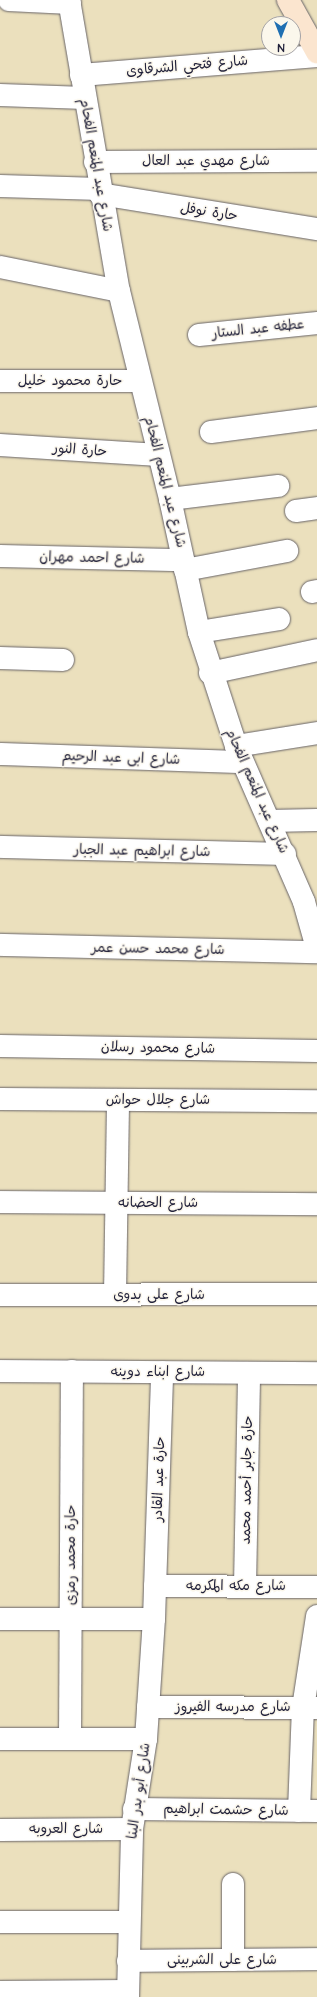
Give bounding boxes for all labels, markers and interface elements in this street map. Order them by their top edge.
north arrow [261,16,301,56]
text: N [278,40,284,55]
street label: شارع فتحي الشرقاوى [125,52,249,80]
street label: شارع عبد المنعم الفحام [76,97,116,233]
street label: شارع مهدي عبد العال [142,153,270,169]
street label: حارة نوفل [179,199,239,225]
street label: عطفه عبد الستار [211,316,305,342]
street label: حارة محمود خليل [18,373,122,389]
street label: شارع عبد المنعم الفحام [141,414,189,550]
street label: حارة النور [52,440,108,460]
street label: شارع احمد مهران [39,549,145,567]
street label: شارع عبد المنعم الفحام [222,726,292,856]
street label: شارع ابى عبد الرحيم [62,748,180,768]
street label: شارع ابراهيم عبد الجبار [74,841,210,861]
street label: شارع محمد حسن عمر [91,939,225,959]
street label: شارع محمود رسلان [101,1039,215,1057]
street label: شارع جلال حواش [106,1092,210,1108]
street label: شارع الحضانه [118,1195,198,1211]
street label: شارع على بدوى [113,1287,205,1303]
street label: شارع ابناء دوينه [111,1364,205,1380]
street label: حارة جابر أحمد محمد [237,1415,257,1545]
street label: حارة عبد القادر [149,1436,169,1522]
street label: حارة محمد رمزى [63,1505,79,1605]
street label: شارع مكه المكرمه [186,1578,286,1594]
street label: شارع مدرسه الفيروز [175,1699,291,1715]
street label: شارع أبو بدر البنا [124,1742,154,1840]
street label: شارع حشمت ابراهيم [163,1801,289,1819]
street label: شارع العروبه [29,1821,103,1837]
street label: شارع على الشربينى [167,1952,277,1968]

